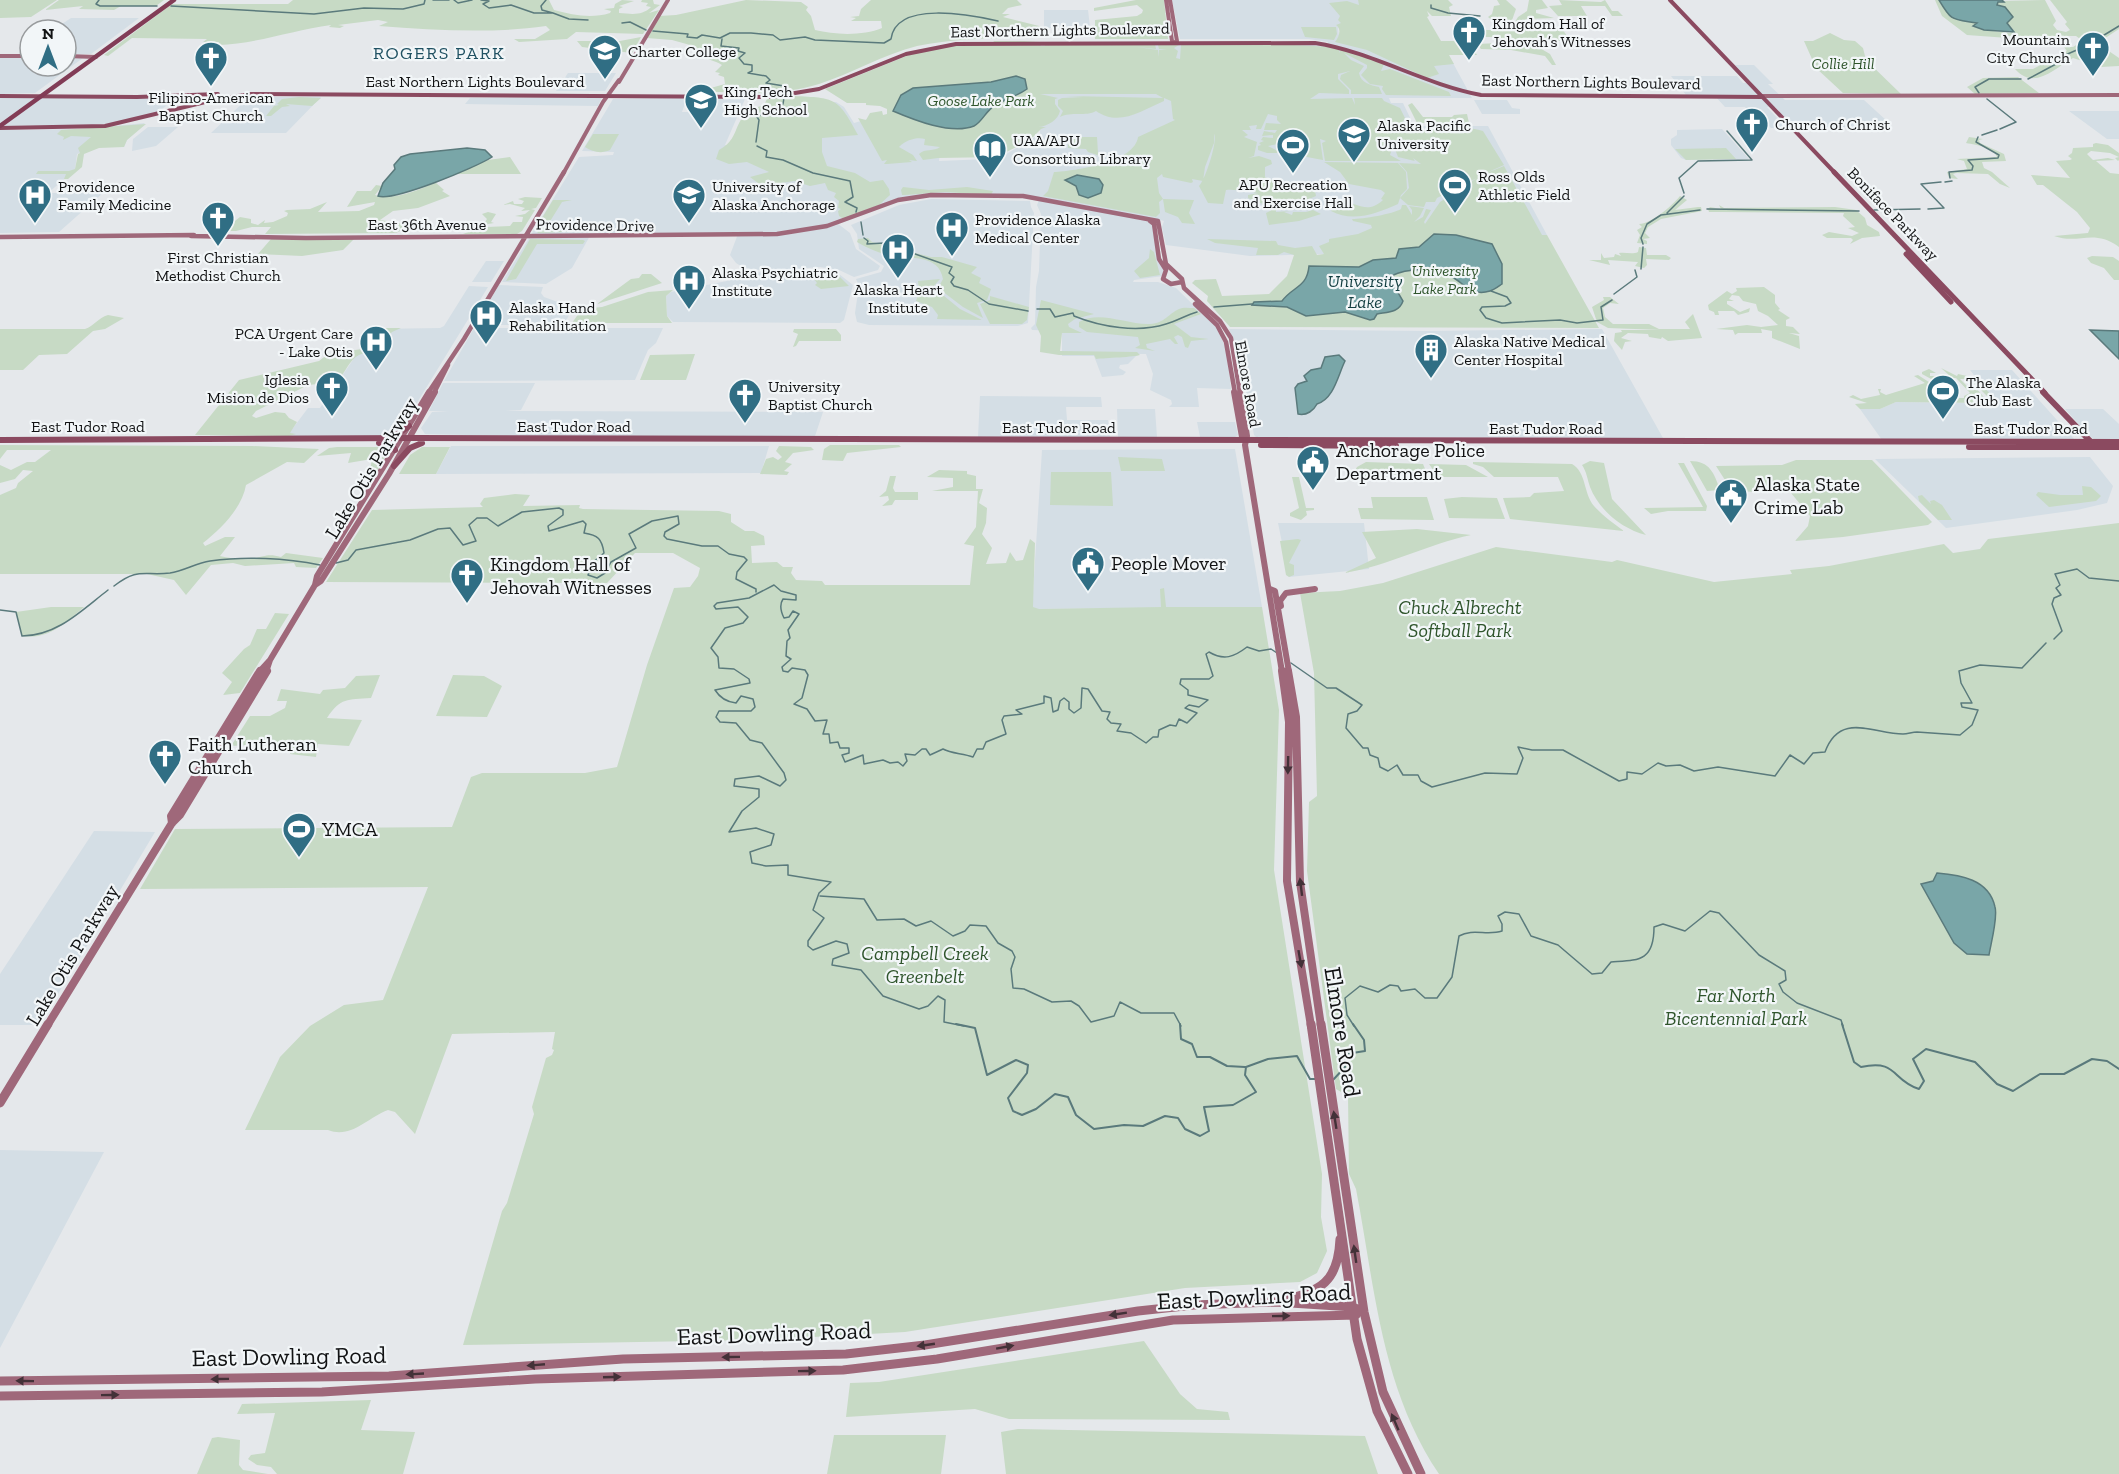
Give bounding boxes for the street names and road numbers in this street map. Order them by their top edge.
street label: East Northern Lights Boulevard [950,19,1170,41]
street label: East Northern Lights Boulevard [1481,71,1701,93]
street label: East Northern Lights Boulevard [365,72,585,91]
street label: Boniface Parkway [1844,163,1943,265]
street label: Providence Drive [536,214,654,236]
street label: East 36th Avenue [368,215,486,234]
street label: Elmore Road [1231,339,1265,429]
street label: Lake Otis Parkway [320,393,423,543]
street label: East Tudor Road [31,417,145,436]
street label: East Tudor Road [517,417,631,436]
street label: East Tudor Road [1002,418,1116,437]
street label: East Tudor Road [1489,419,1603,438]
street label: East Tudor Road [1974,419,2088,438]
street label: Lake Otis Parkway [21,880,124,1030]
street label: Elmore Road [1318,965,1368,1099]
street label: East Dowling Road [1156,1276,1352,1316]
street label: East Dowling Road [676,1315,872,1351]
street label: East Dowling Road [191,1340,387,1372]

